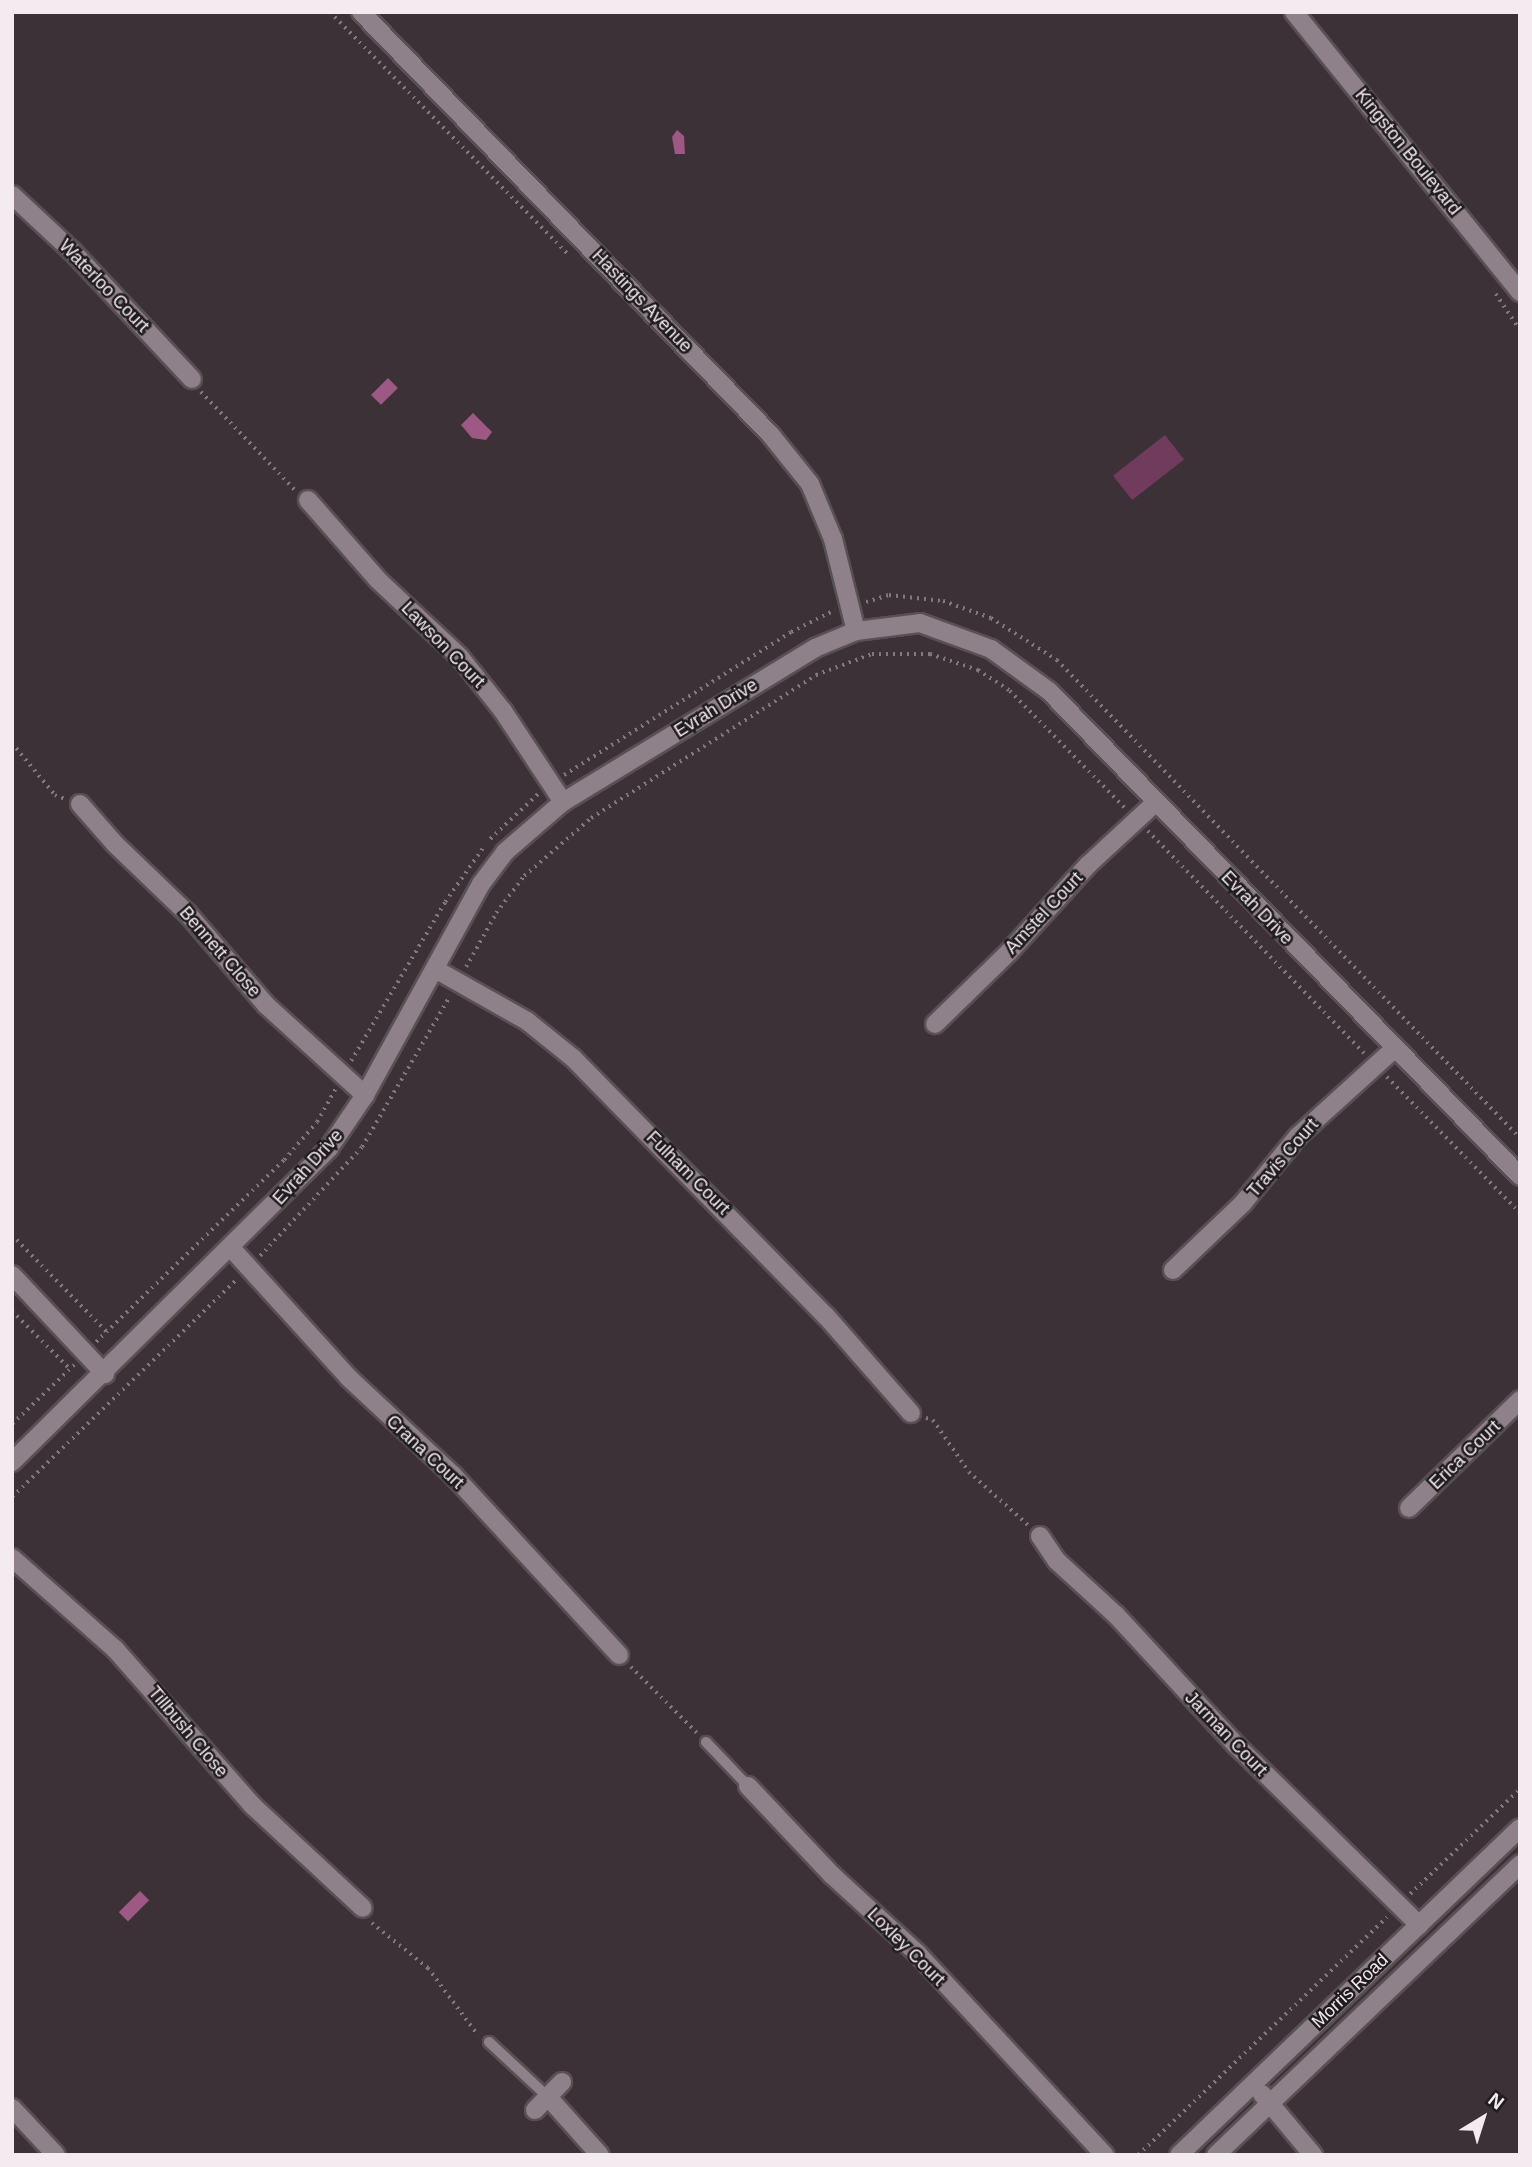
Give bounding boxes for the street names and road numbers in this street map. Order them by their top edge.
street label: Kingston Boulevard [1350,85,1466,219]
street label: Waterloo Court [54,235,154,337]
street label: Hastings Avenue [587,245,697,357]
street label: Lawson Court [397,598,489,692]
street label: Evrah Drive [670,674,762,742]
street label: Evrah Drive [1217,867,1297,949]
street label: Amstel Court [1001,868,1087,958]
street label: Bennett Close [175,902,265,1002]
street label: Travis Court [1243,1114,1323,1202]
street label: Evrah Drive [269,1125,347,1209]
street label: Fulham Court [642,1127,734,1219]
street label: Crana Court [382,1411,468,1493]
street label: Erica Court [1425,1416,1505,1494]
street label: Tillbush Close [144,1682,232,1782]
street label: Jarman Court [1180,1687,1272,1781]
street label: Loxley Court [863,1904,949,1990]
street label: Morris Road [1307,1949,1393,2033]

